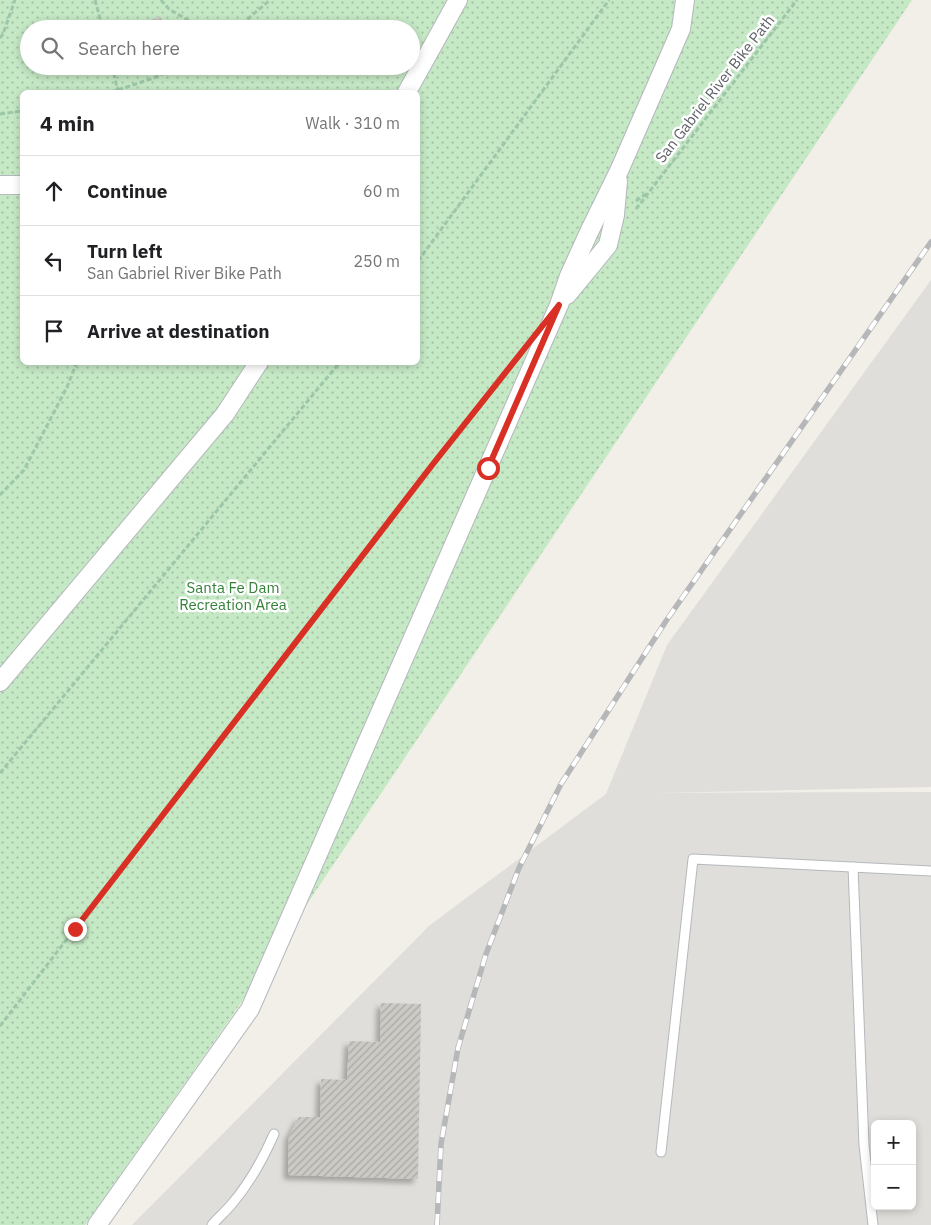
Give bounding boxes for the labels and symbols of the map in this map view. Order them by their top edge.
street label: San Gabriel River Bike Path [651,11,778,167]
route start [477,457,500,480]
park label: Santa Fe Dam Recreation Area [179,578,287,614]
route end [64,918,87,941]

